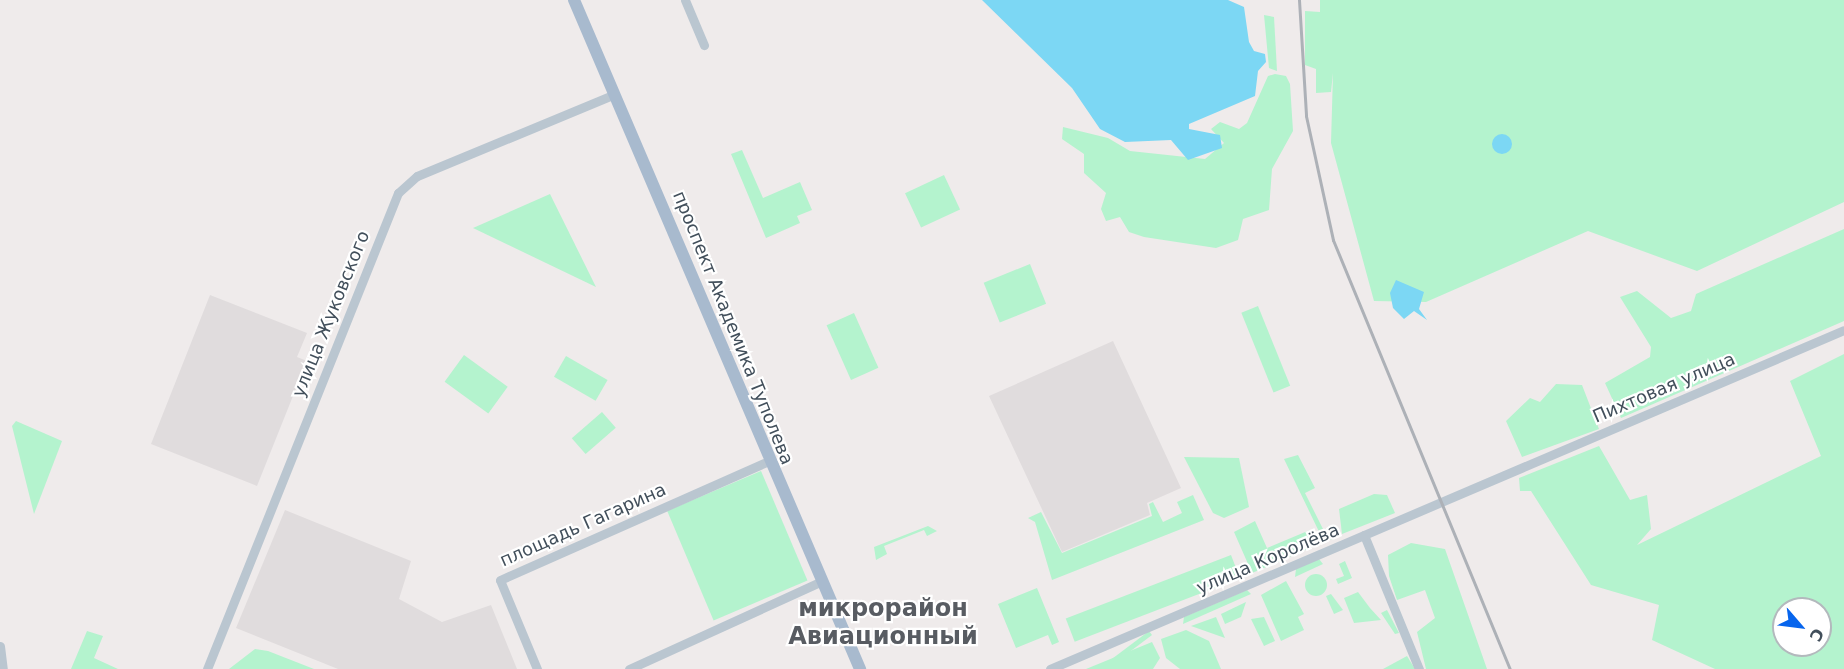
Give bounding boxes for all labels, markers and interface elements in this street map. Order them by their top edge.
street label: проспект Академика Туполева [668,188,798,468]
street label: улица Жуковского [288,228,374,400]
street label: Пихтовая улица [1589,348,1739,428]
street label: площадь Гагарина [497,479,669,571]
street label: улица Королёва [1193,519,1343,599]
district label: микрорайон Авиационный [788,595,978,651]
north arrow [1772,597,1832,657]
text: С [1805,625,1828,644]

